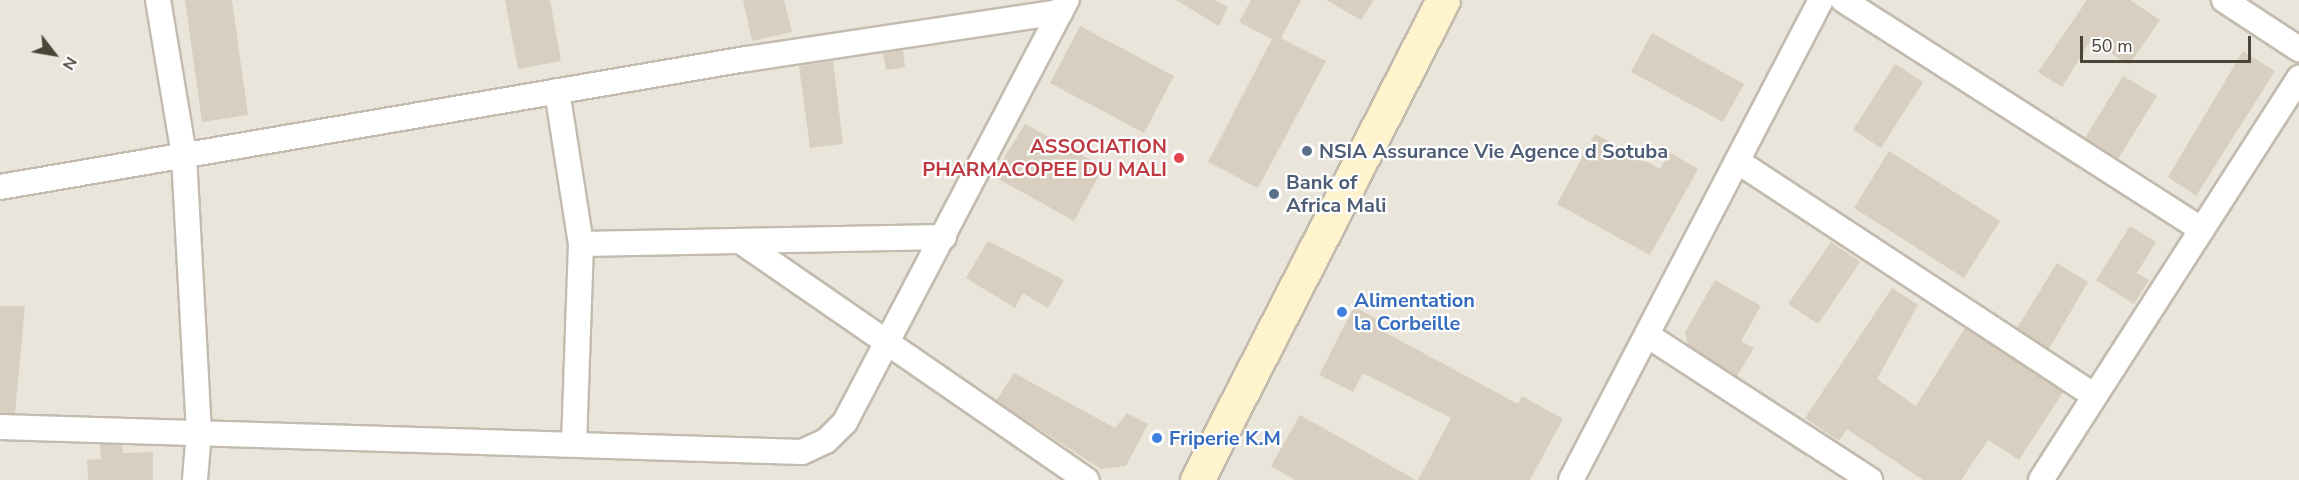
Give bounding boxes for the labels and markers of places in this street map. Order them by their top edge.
place label: ASSOCIATION PHARMACOPEE DU MALI [922,134,1167,181]
place label: NSIA Assurance Vie Agence d Sotuba [1319,139,1668,163]
marker: NSIA Assurance Vie Agence d Sotuba [1300,144,1314,158]
marker: ASSOCIATION PHARMACOPEE DU MALI [1172,151,1186,165]
place label: Bank of Africa Mali [1286,170,1386,217]
marker: Bank of Africa Mali [1267,187,1281,201]
place label: Alimentation la Corbeille [1354,288,1475,335]
marker: Alimentation la Corbeille [1335,305,1349,319]
place label: Friperie K.M [1169,426,1281,450]
marker: Friperie K.M [1150,431,1164,445]

